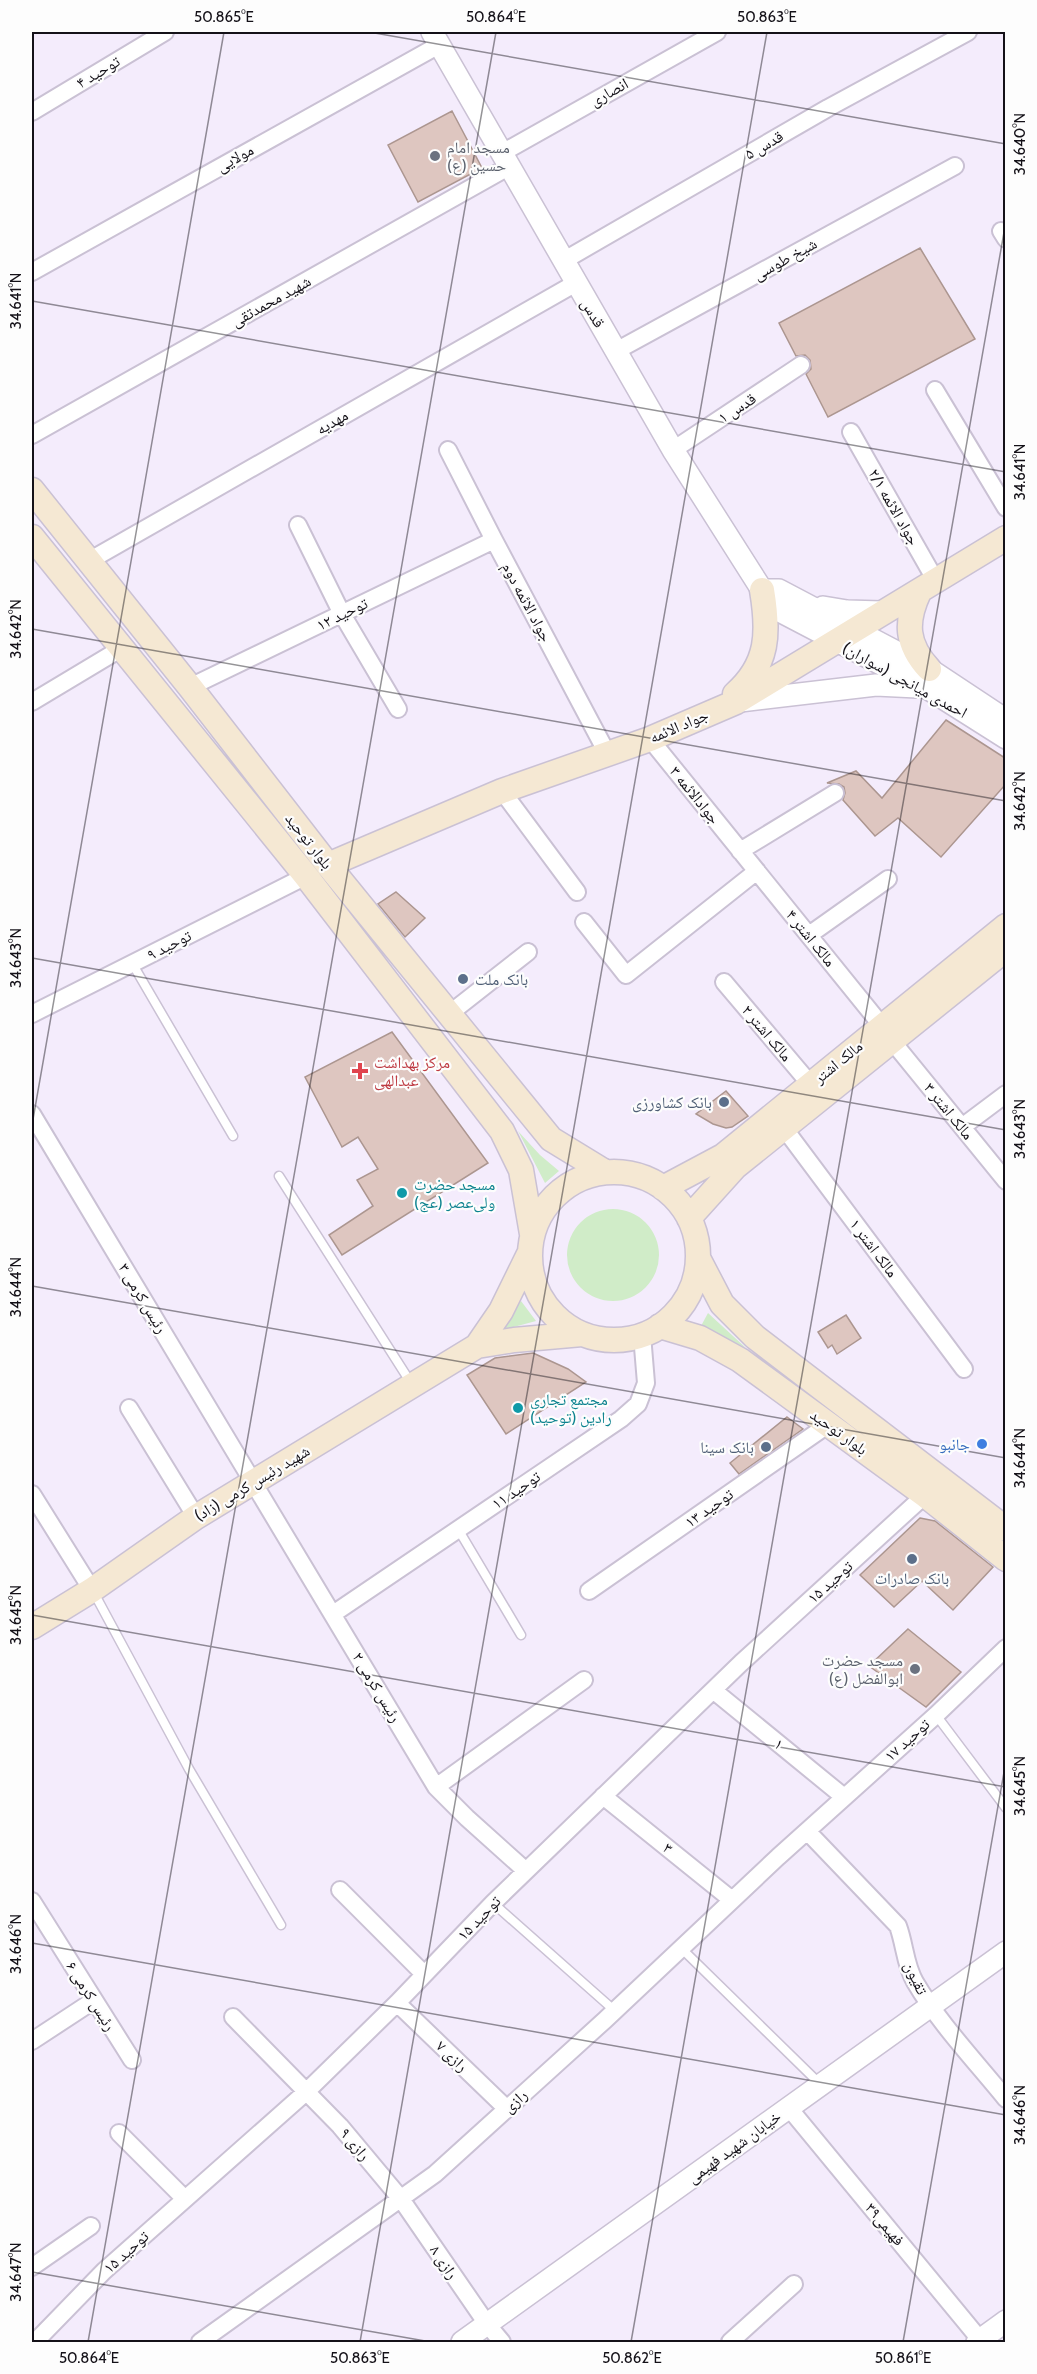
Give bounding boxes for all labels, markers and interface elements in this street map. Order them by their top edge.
text: 50.865°E [194,8,254,26]
text: 50.864°E [466,8,526,26]
text: 50.863°E [737,8,797,26]
street label: توحید ۴ [73,52,123,92]
street label: انصاری [587,74,632,111]
text: 34.640°N [1011,113,1029,175]
street label: قدس ۵ [741,126,787,164]
place label: مسجد امام حسین (ع) [447,138,510,176]
street label: مولایی [213,140,257,177]
marker: مسجد امام حسین (ع) [428,149,442,163]
street label: شیخ طوسی [750,234,821,285]
street label: شهید محمدتقی [228,271,315,332]
text: 34.641°N [7,273,25,329]
street label: قدس [576,295,609,331]
street label: قدس ۱ [715,389,760,428]
street label: مهدیه [313,405,351,439]
text: 34.641°N [1011,444,1029,500]
street label: جواد الائمه ۲/۱ [864,465,924,549]
street label: جواد الائمه دوم [497,559,556,646]
street label: توحید ۱۲ [313,593,371,634]
text: 34.642°N [7,599,25,659]
street label: احمدی میانجی (سواران) [839,638,971,723]
street label: جواد الائمه [647,705,711,747]
street label: جوادالائمه ۳ [666,762,724,828]
text: 34.642°N [1011,771,1029,831]
street label: بلوار توحید [281,809,337,873]
street label: مالک اشتر ۴ [782,906,840,970]
street label: توحید ۹ [144,926,195,964]
text: 34.643°N [7,928,25,988]
place label: بانک ملت [475,970,528,989]
marker: بانک ملت [456,972,470,986]
street label: مالک اشتر ۲ [738,1001,796,1065]
street label: مالک اشتر [809,1037,866,1088]
place label: مرکز بهداشت عبدالهی [374,1053,450,1091]
marker: مرکز بهداشت عبدالهی [351,1062,369,1080]
street label: مالک اشتر ۳ [920,1079,978,1143]
place label: بانک کشاورزی [632,1093,712,1113]
marker: بانک کشاورزی [717,1095,731,1109]
text: 34.643°N [1011,1099,1029,1159]
place label: مسجد حضرت ولی‌عصر (عج) [414,1175,495,1213]
marker: مسجد حضرت ولی‌عصر (عج) [395,1186,409,1200]
street label: مالک اشتر ۱ [846,1215,902,1281]
text: 34.644°N [7,1257,25,1317]
street label: رئیس کرمی ۳ [114,1260,171,1337]
place label: مجتمع تجاری رادین (توحید) [530,1390,612,1428]
marker: مجتمع تجاری رادین (توحید) [511,1401,525,1415]
street label: بلوار توحید [807,1405,871,1459]
text: 34.644°N [1011,1428,1029,1488]
place label: جانبو [939,1435,970,1454]
marker: جانبو [975,1437,989,1451]
place label: بانک سینا [700,1438,754,1457]
marker: بانک سینا [759,1440,773,1454]
street label: شهید رئیس کرمی (زاد) [191,1441,314,1526]
street label: توحید ۱۱ [488,1467,544,1513]
street label: توحید ۱۳ [681,1484,737,1531]
marker: بانک صادرات [905,1552,919,1566]
street label: توحید ۱۵ [803,1557,857,1607]
place label: بانک صادرات [875,1569,949,1588]
text: 34.645°N [7,1585,25,1645]
street label: رئیس کرمی ۲ [348,1649,405,1726]
place label: مسجد حضرت ابوالفضل (ع) [822,1651,903,1689]
marker: مسجد حضرت ابوالفضل (ع) [908,1662,922,1676]
street label: توحید ۱۷ [880,1715,934,1765]
street label: ۱ [770,1734,788,1754]
text: 34.645°N [1011,1756,1029,1816]
street label: ۳ [659,1838,677,1858]
street label: توحید ۱۵ [453,1892,505,1944]
text: 34.646°N [7,1914,25,1974]
street label: رئیس کرمی ۶ [61,1958,120,2035]
street label: تقیون [899,1958,932,1998]
street label: رازی ۷ [431,2036,472,2076]
street label: رازی [499,2085,532,2118]
text: 34.646°N [1011,2085,1029,2145]
street label: خیابان شهید فهیمی [683,2107,785,2188]
street label: رازی ۹ [335,2124,374,2165]
street label: فهیمی۳۹ [861,2199,909,2250]
street label: توحید ۱۵ [99,2227,153,2277]
street label: رازی ۸ [425,2241,462,2283]
text: 34.647°N [7,2242,25,2302]
text: 50.864°E [59,2349,119,2367]
text: 50.863°E [330,2349,390,2367]
text: 50.862°E [602,2349,662,2367]
text: 50.861°E [875,2349,931,2367]

